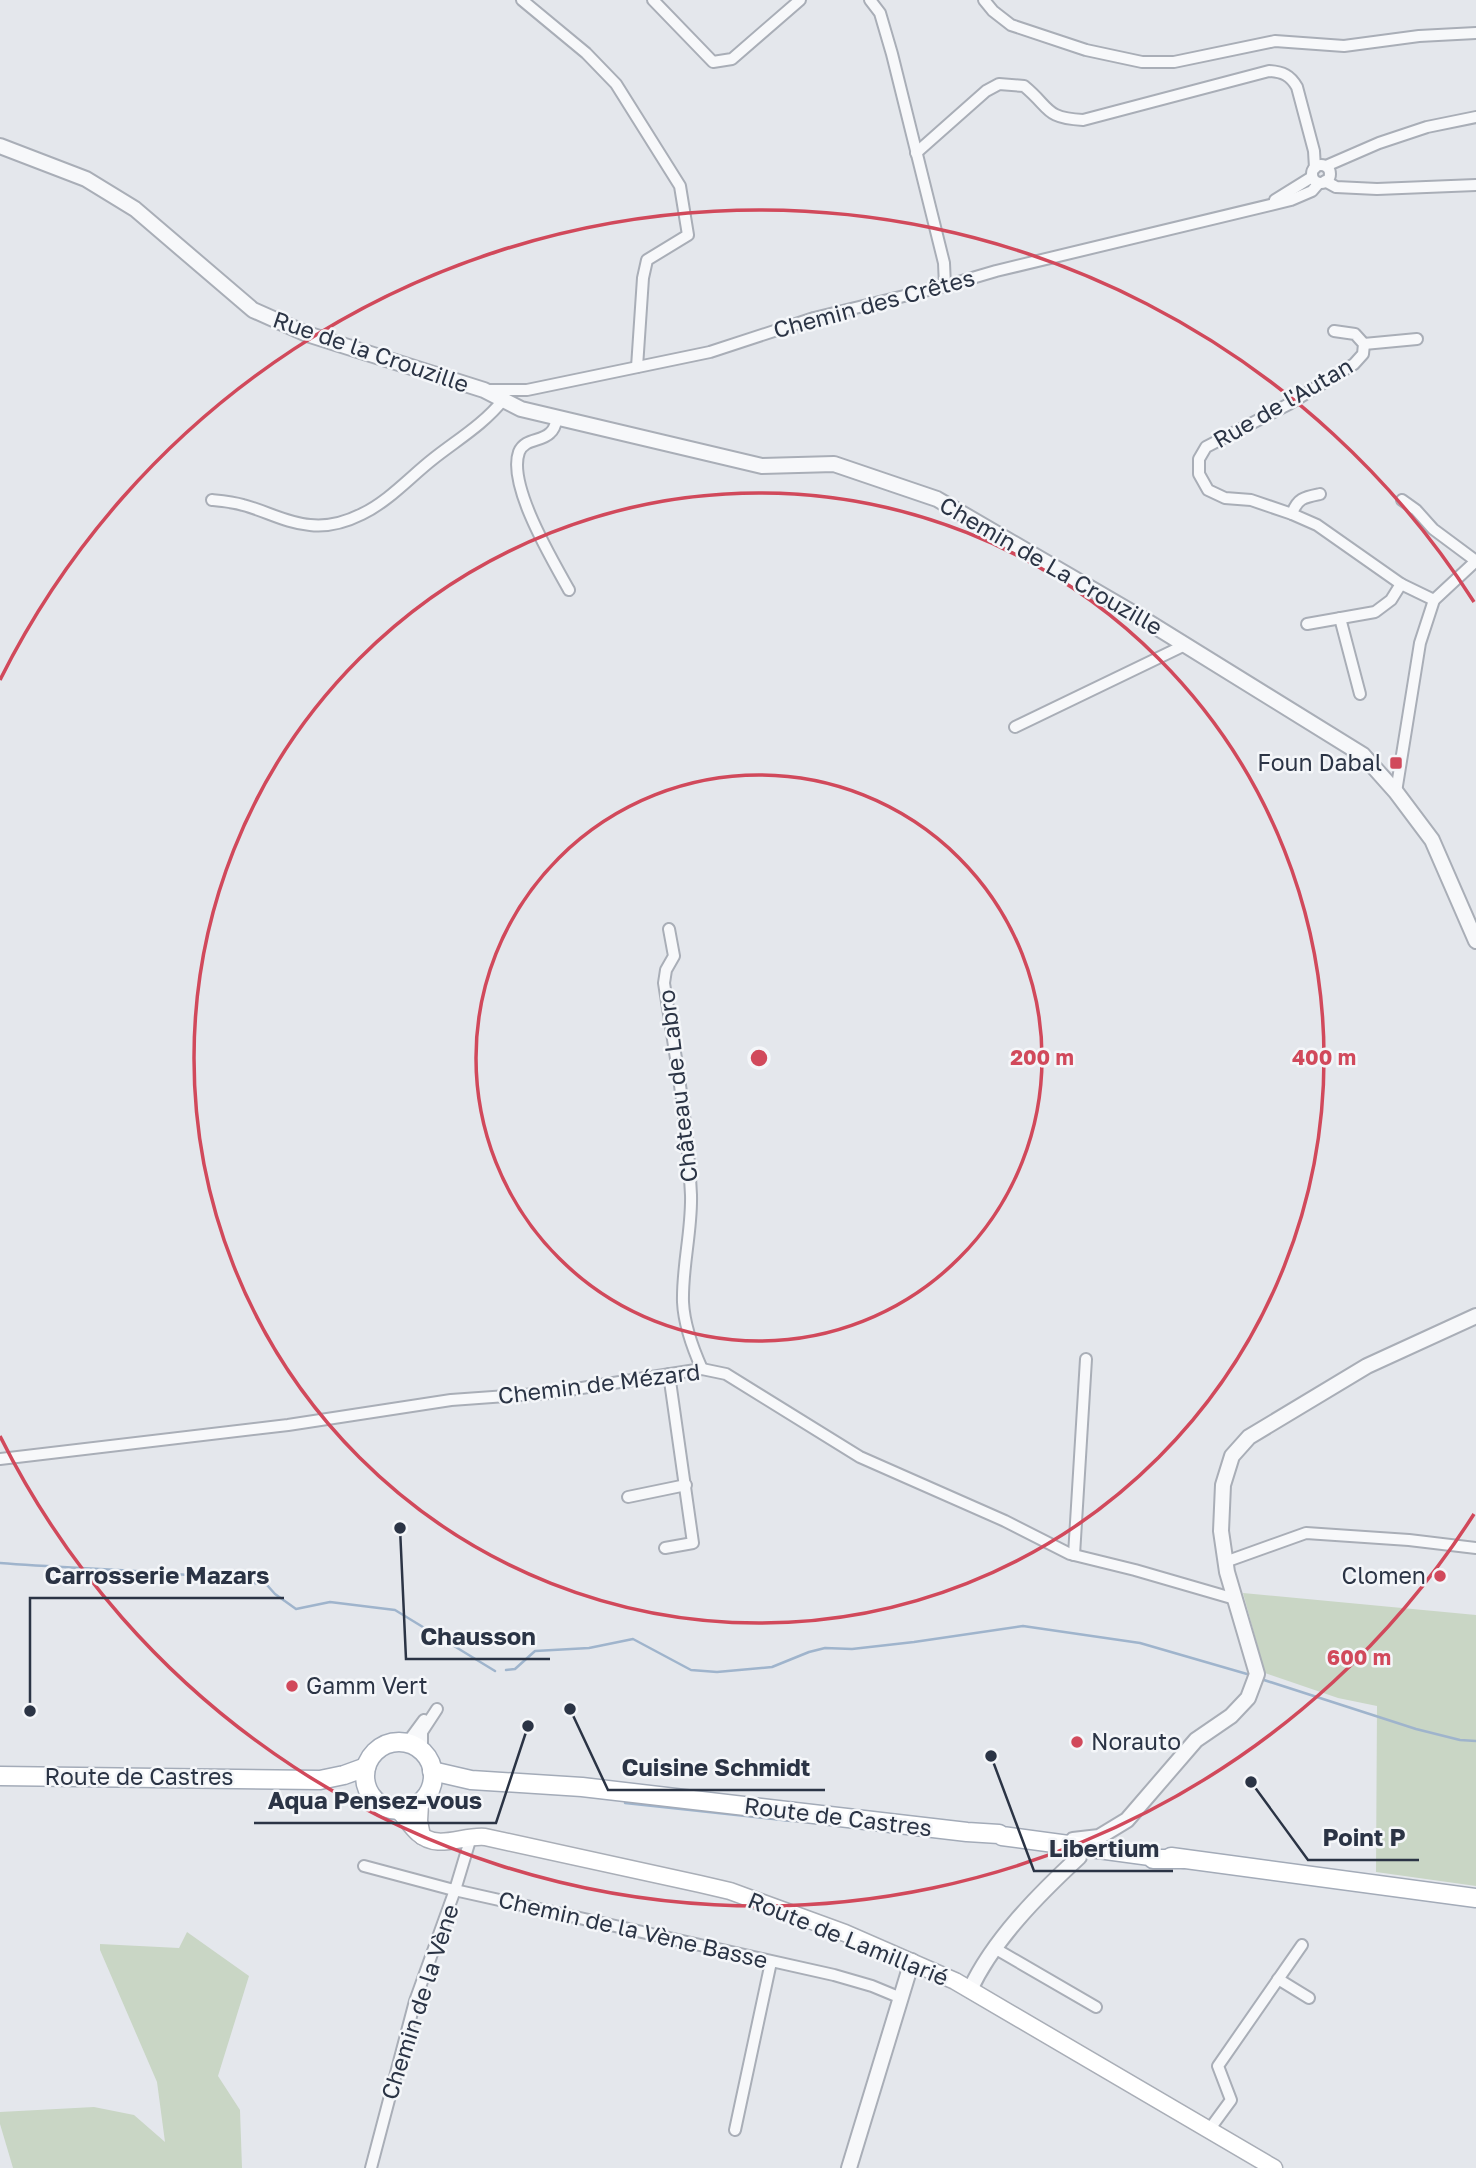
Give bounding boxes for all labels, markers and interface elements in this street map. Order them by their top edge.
street label: Chemin des Crêtes [770,263,978,343]
street label: Rue de la Crouzille [270,304,473,398]
street label: Rue de l'Autan [1208,351,1357,453]
street label: Chemin de La Crouzille [935,490,1168,640]
place label: Foun Dabal [1257,748,1382,776]
marker: Foun Dabal [1388,755,1404,771]
street label: Château de Labro [651,988,703,1184]
text: 200 m [1010,1044,1074,1070]
text: 400 m [1292,1044,1356,1070]
centre of rings [747,1046,771,1070]
street label: Chemin de Mézard [496,1357,702,1409]
callout: Carrosserie Mazars [30,1553,284,1598]
text: Carrosserie Mazars [44,1560,270,1589]
place label: Clomen [1342,1561,1426,1589]
marker: Clomen [1432,1568,1448,1584]
callout: Chausson [406,1614,550,1659]
text: Chausson [420,1621,536,1650]
text: 600 m [1327,1644,1391,1670]
place label: Gamm Vert [306,1671,428,1699]
marker: Gamm Vert [284,1678,300,1694]
place label: Norauto [1091,1727,1181,1755]
marker: Norauto [1069,1734,1085,1750]
callout: Cuisine Schmidt [608,1745,825,1790]
text: Cuisine Schmidt [622,1752,810,1781]
street label: Route de Castres [45,1762,233,1790]
callout: Aqua Pensez-vous [254,1778,496,1823]
text: Aqua Pensez-vous [268,1785,482,1814]
street label: Route de Castres [743,1791,934,1841]
callout: Point P [1308,1815,1419,1860]
text: Point P [1322,1822,1406,1851]
callout: Libertium [1034,1826,1173,1871]
text: Libertium [1049,1833,1159,1862]
street label: Chemin de la Vène Basse [496,1884,771,1974]
street label: Route de Lamillarié [744,1885,953,1991]
street label: Chemin de la Vène [374,1900,464,2103]

